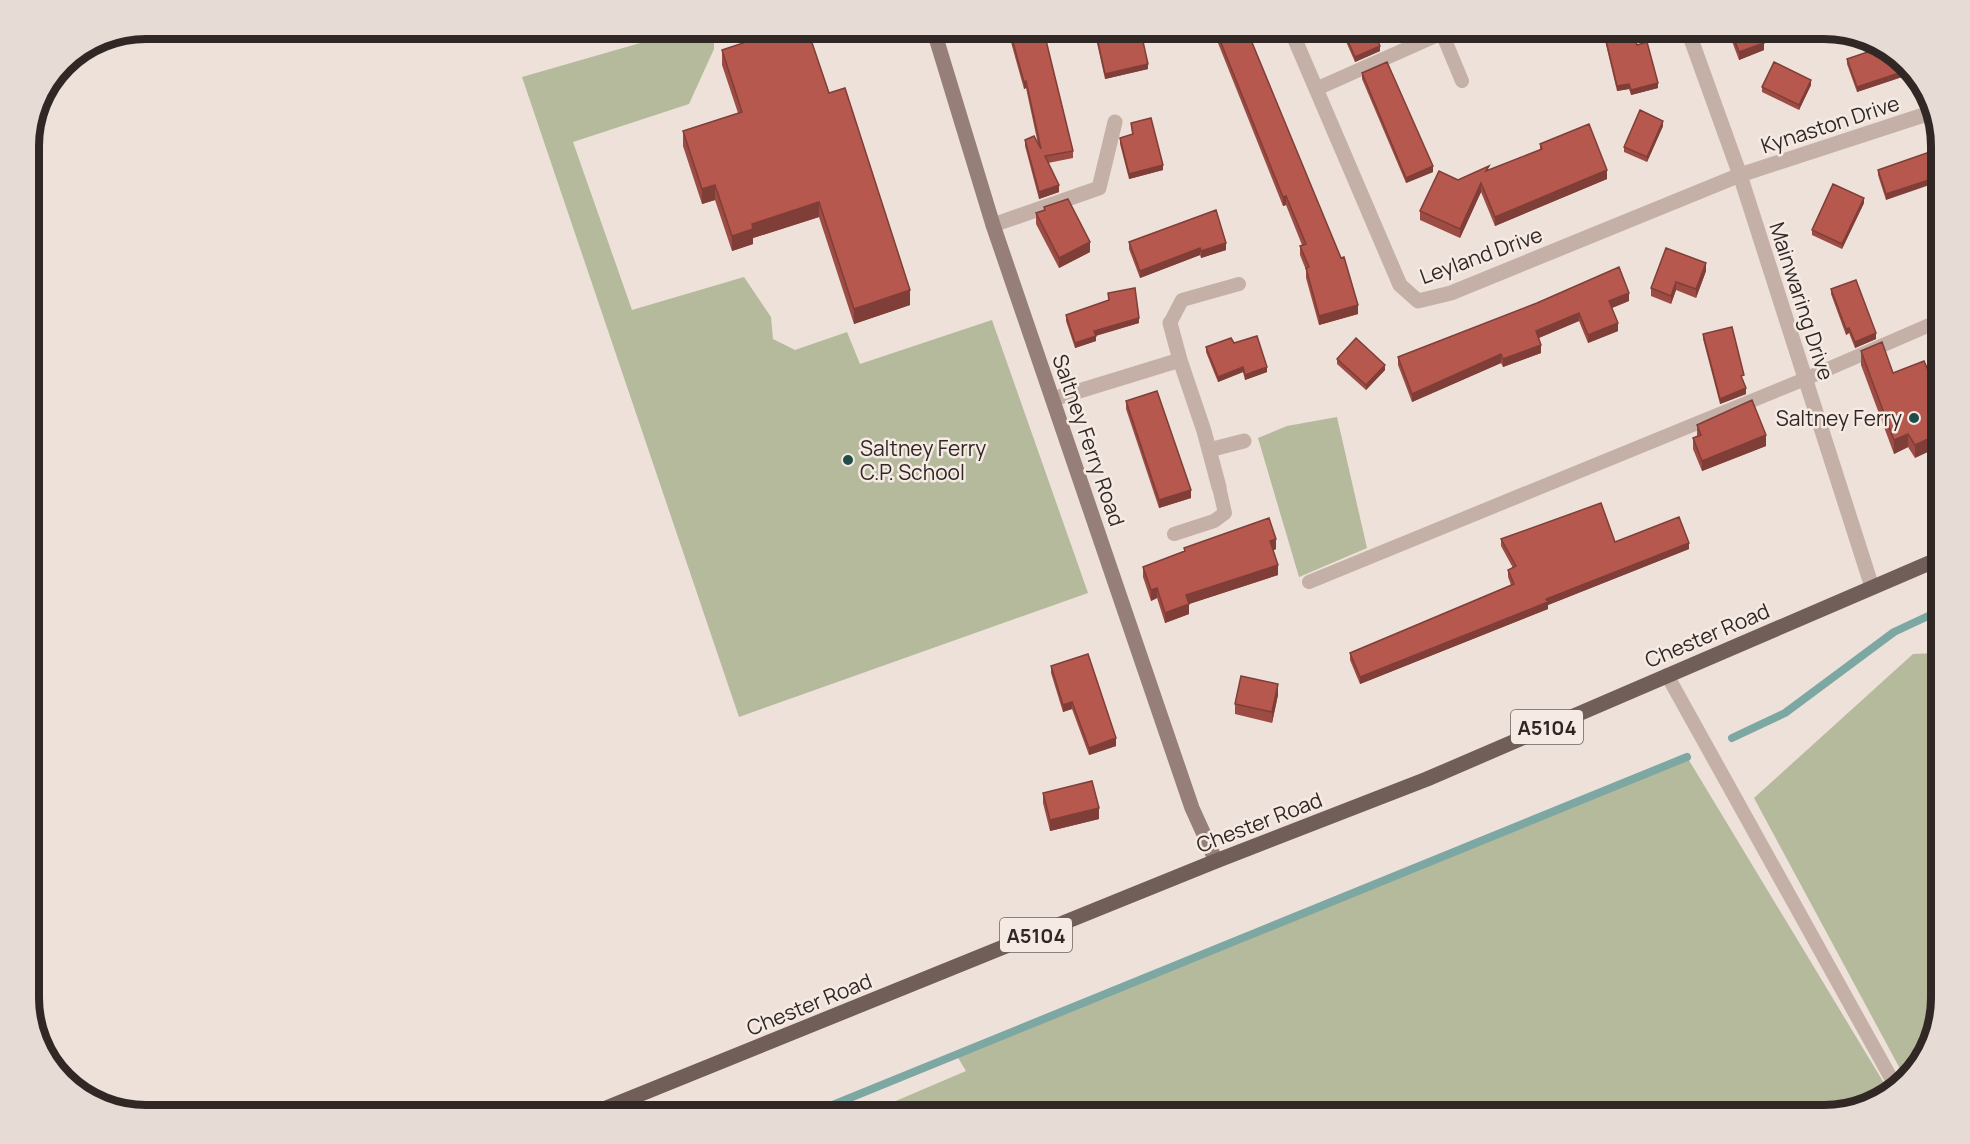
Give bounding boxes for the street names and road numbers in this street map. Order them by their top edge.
street label: Kynaston Drive [1757,88,1903,160]
street label: Mainwaring Drive [1763,218,1841,384]
street label: Leyland Drive [1416,220,1546,290]
street label: Saltney Ferry Road [1046,350,1132,530]
street label: Chester Road [1640,596,1774,674]
road number: A5104 [1511,710,1583,744]
street label: Chester Road [1192,785,1326,859]
road number: A5104 [1000,918,1072,952]
street label: Chester Road [742,966,876,1042]

